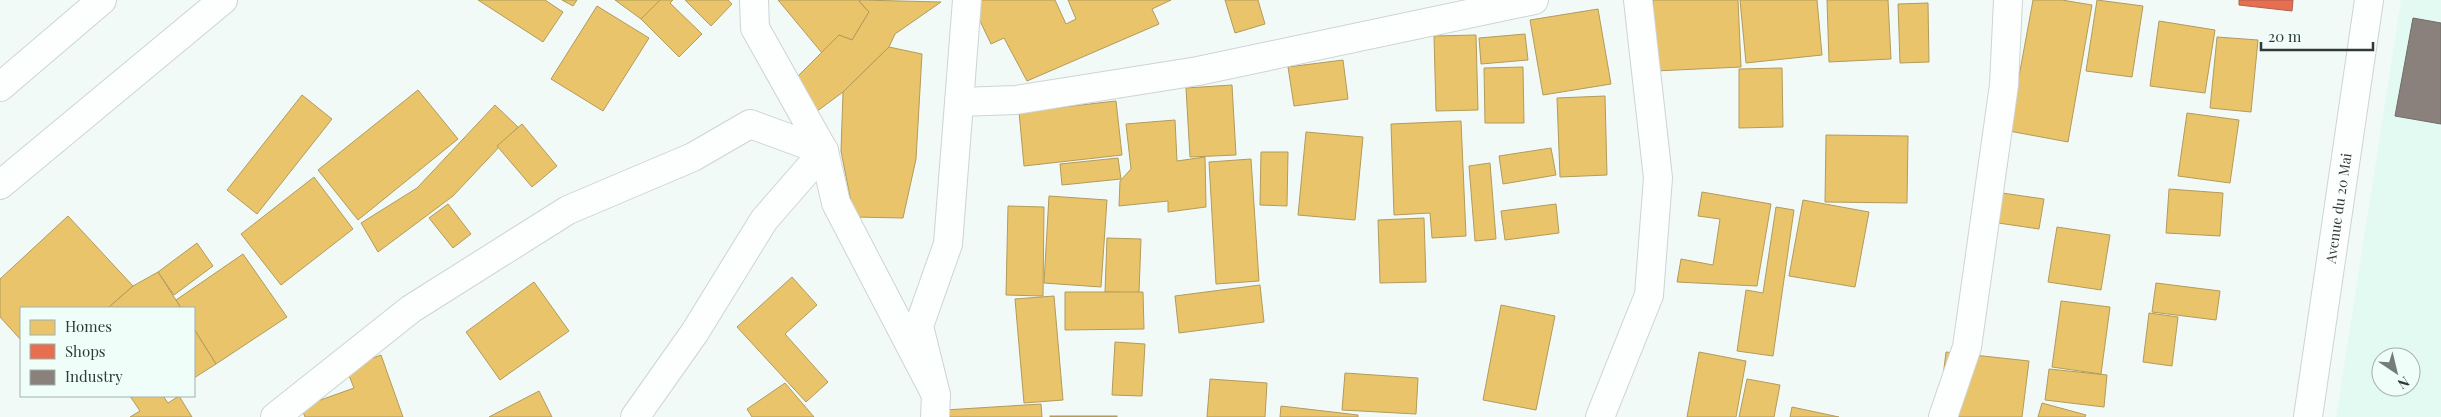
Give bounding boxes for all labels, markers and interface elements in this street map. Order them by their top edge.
scale bar [2261,20,2374,52]
text: 20 m [2268,26,2302,46]
street label: Avenue du 20 Mai [2320,152,2356,266]
legend [20,307,195,397]
text: Homes [65,316,112,336]
text: Shops [65,341,106,361]
north arrow [2371,347,2421,397]
text: Industry [65,366,123,386]
text: N [2394,372,2413,394]

